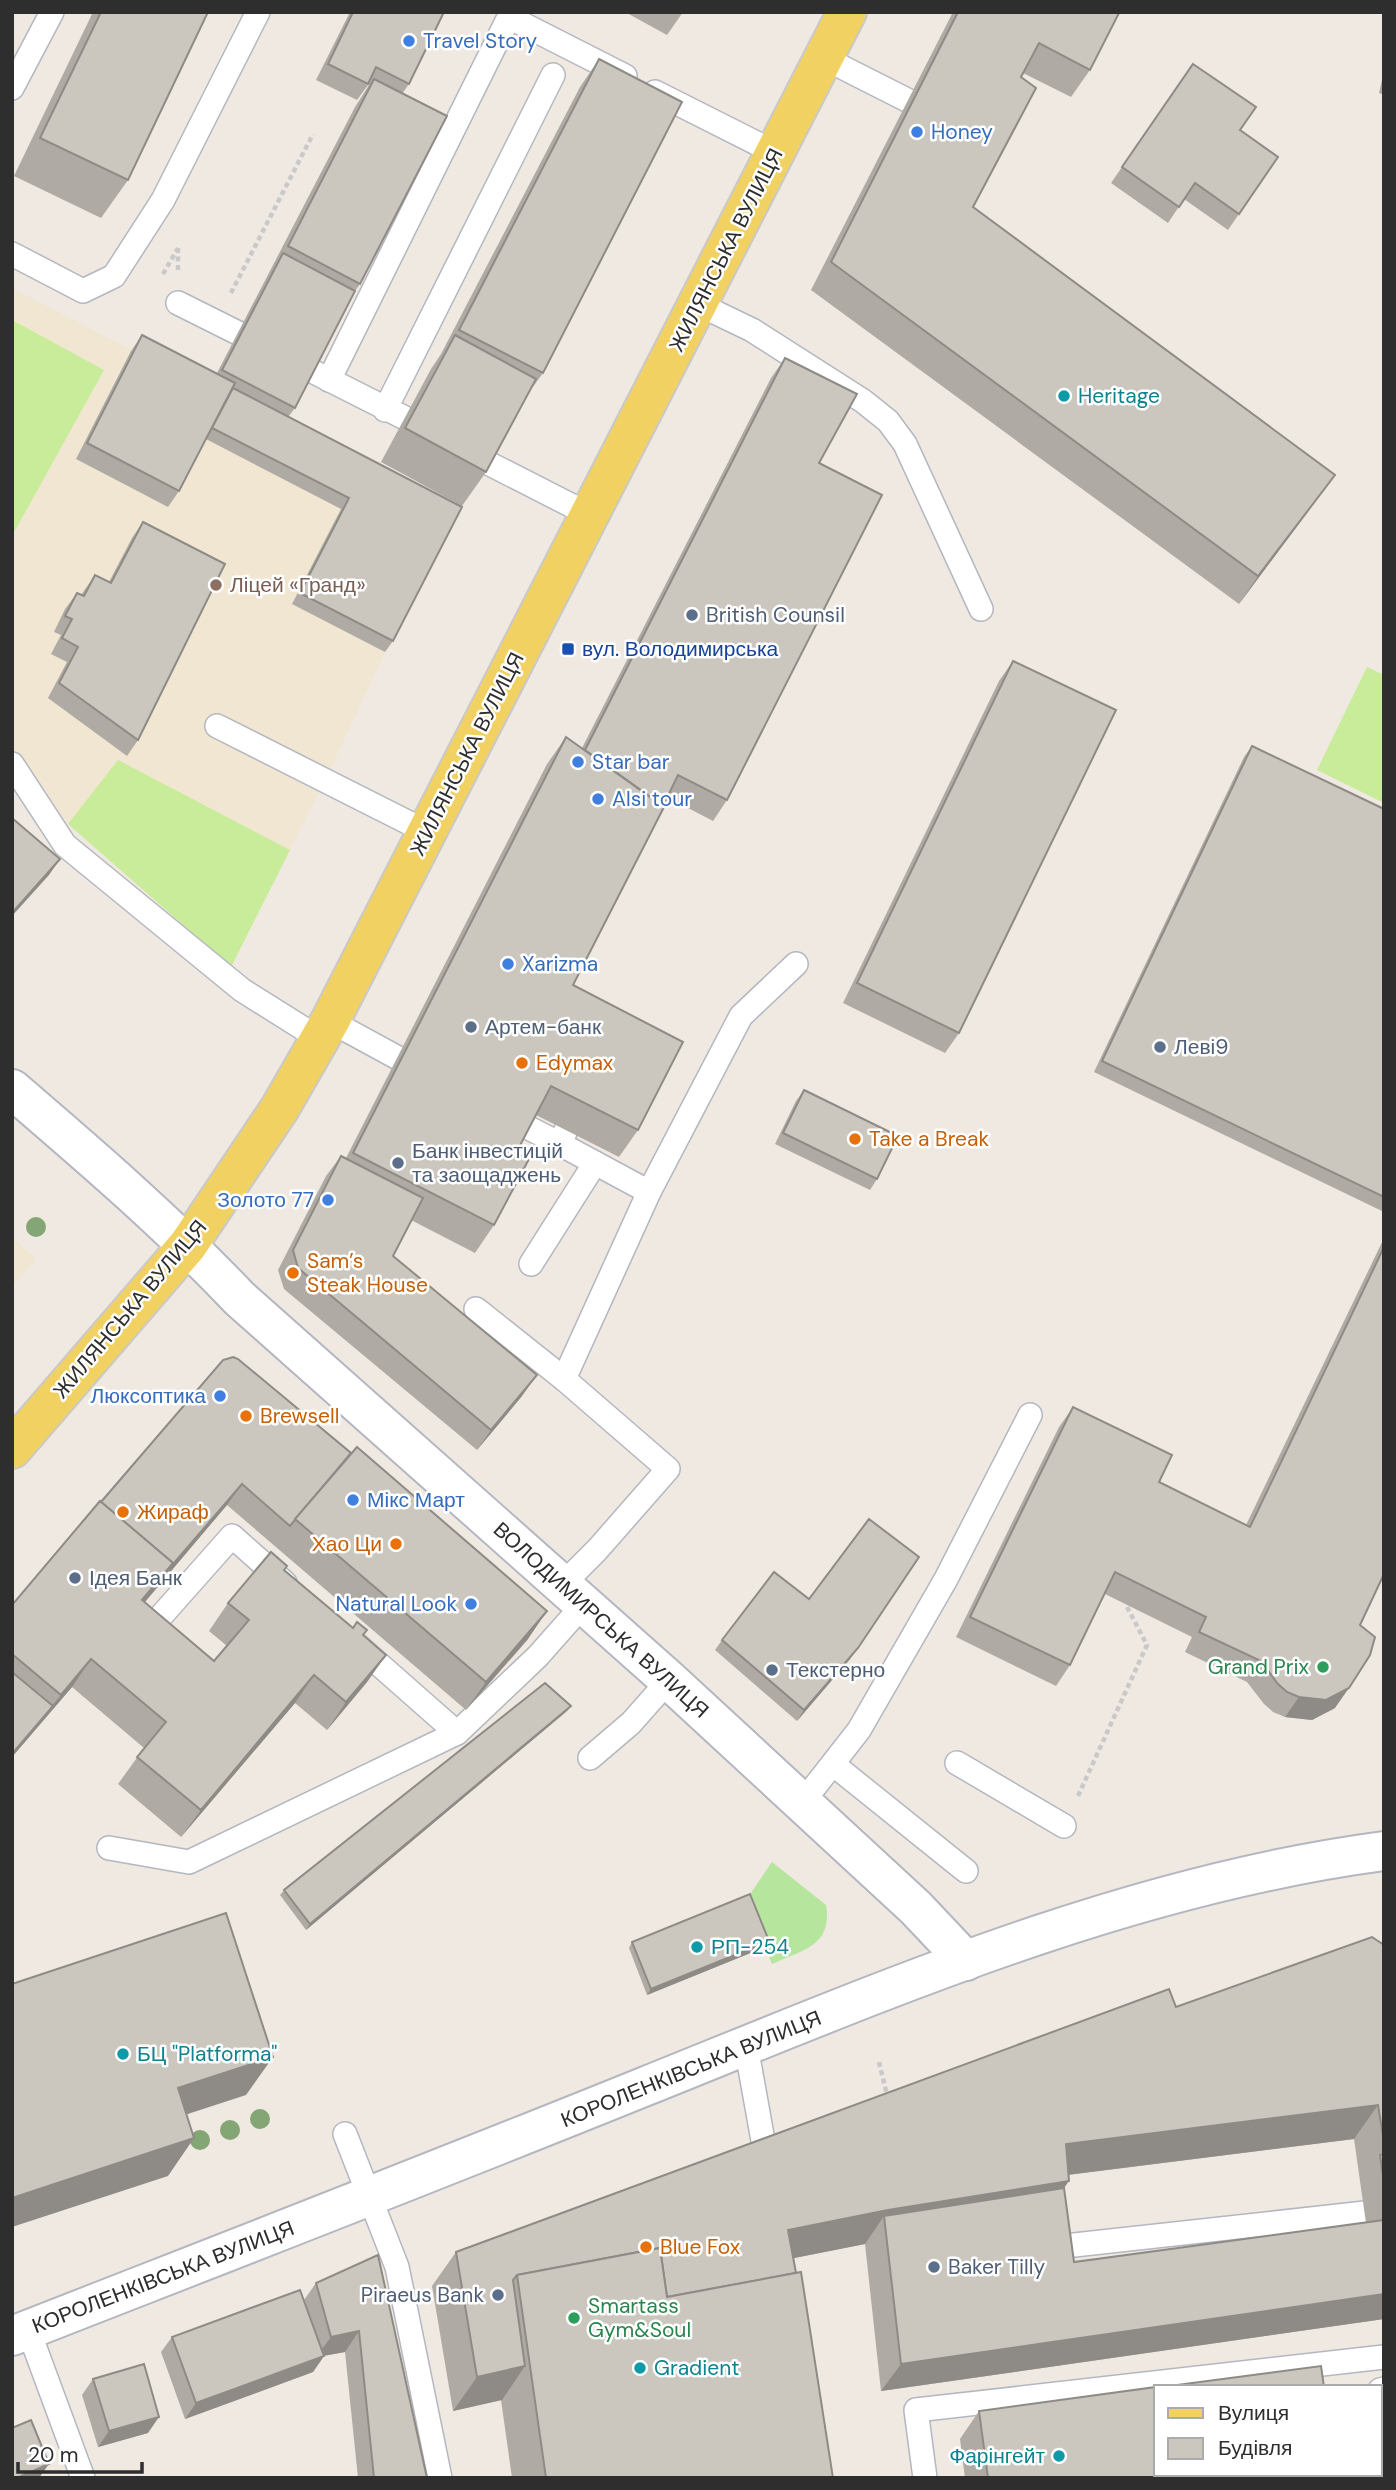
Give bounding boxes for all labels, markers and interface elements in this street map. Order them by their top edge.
place label: Travel Story [423,27,537,55]
marker: Travel Story [401,33,417,49]
place label: Honey [931,118,993,146]
marker: Honey [909,124,925,140]
street label: ЖИЛЯНСЬКА ВУЛИЦЯ [662,143,790,357]
place label: Heritage [1078,382,1160,410]
marker: Heritage [1056,388,1072,404]
place label: Ліцей «Гранд» [230,571,366,599]
marker: Ліцей «Гранд» [208,577,224,593]
place label: British Counsil [706,601,845,629]
marker: British Counsil [684,607,700,623]
place label: вул. Володимирська [582,635,779,663]
marker: вул. Володимирська [560,641,576,657]
street label: ЖИЛЯНСЬКА ВУЛИЦЯ [403,647,531,861]
place label: Star bar [592,748,670,776]
marker: Star bar [570,754,586,770]
place label: Alsi tour [612,785,692,813]
marker: Alsi tour [590,791,606,807]
place label: Xarizma [522,950,598,978]
marker: Xarizma [500,956,516,972]
place label: Артем-банк [485,1013,602,1041]
marker: Артем-банк [463,1019,479,1035]
place label: Леві9 [1174,1033,1228,1061]
marker: Леві9 [1152,1039,1168,1055]
place label: Edymax [536,1049,613,1077]
marker: Edymax [514,1055,530,1071]
place label: Take a Break [869,1125,989,1153]
marker: Take a Break [847,1131,863,1147]
place label: Банк інвестицій та заощаджень [412,1137,563,1189]
marker: Банк інвестицій та заощаджень [390,1155,406,1171]
place label: Золото 77 [217,1186,314,1214]
marker: Золото 77 [320,1192,336,1208]
street label: ЖИЛЯНСЬКА ВУЛИЦЯ [47,1214,213,1404]
place label: Sam’s Steak House [307,1247,428,1299]
marker: Sam’s Steak House [285,1265,301,1281]
place label: Люксоптика [91,1382,206,1410]
marker: Люксоптика [212,1388,228,1404]
place label: Brewsell [260,1402,339,1430]
marker: Brewsell [238,1408,254,1424]
place label: Мікс Март [367,1486,465,1514]
marker: Мікс Март [345,1492,361,1508]
place label: Жираф [137,1498,209,1526]
marker: Жираф [115,1504,131,1520]
street label: ВОЛОДИМИРСЬКА ВУЛИЦЯ [487,1516,715,1724]
place label: Хао Ци [312,1530,382,1558]
marker: Хао Ци [388,1536,404,1552]
place label: Ідея Банк [89,1564,183,1592]
marker: Ідея Банк [67,1570,83,1586]
place label: Natural Look [336,1590,457,1618]
marker: Natural Look [463,1596,479,1612]
place label: Grand Prix [1208,1653,1309,1681]
place label: Текстерно [786,1656,885,1684]
marker: Grand Prix [1315,1659,1331,1675]
marker: Текстерно [764,1662,780,1678]
place label: РП-254 [711,1933,789,1961]
marker: РП-254 [689,1939,705,1955]
street label: КОРОЛЕНКІВСЬКА ВУЛИЦЯ [557,2004,825,2134]
place label: БЦ "Platforma" [137,2040,277,2068]
marker: БЦ "Platforma" [115,2046,131,2062]
street label: КОРОЛЕНКІВСЬКА ВУЛИЦЯ [28,2214,298,2340]
place label: Blue Fox [660,2233,740,2261]
marker: Blue Fox [638,2239,654,2255]
place label: Baker Tilly [948,2253,1045,2281]
marker: Baker Tilly [926,2259,942,2275]
place label: Piraeus Bank [361,2281,484,2309]
marker: Piraeus Bank [490,2287,506,2303]
place label: Smartass Gym&Soul [588,2292,691,2344]
marker: Smartass Gym&Soul [566,2310,582,2326]
place label: Gradient [654,2354,740,2382]
marker: Gradient [632,2360,648,2376]
legend [1154,2385,1382,2476]
text: Вулиця [1218,2399,1289,2427]
scale bar [18,2430,142,2474]
text: Будівля [1218,2434,1292,2462]
text: 20 m [28,2441,79,2469]
place label: Фарінгейт [949,2442,1045,2470]
marker: Фарінгейт [1051,2448,1067,2464]

